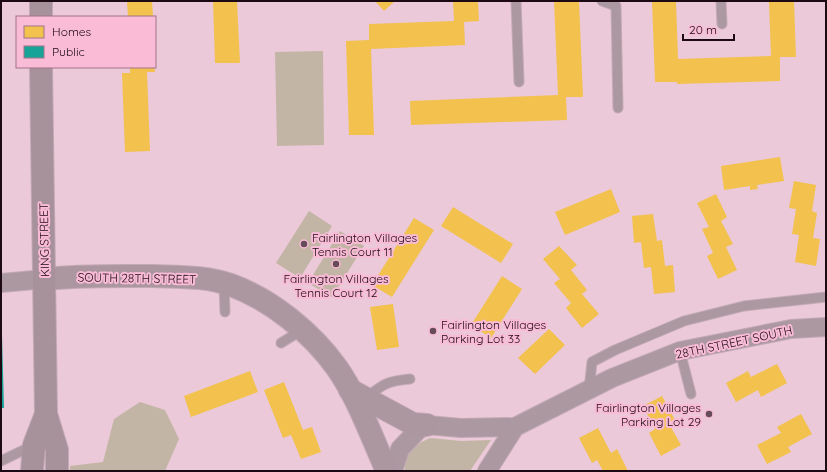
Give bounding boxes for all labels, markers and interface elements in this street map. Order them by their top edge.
legend [16,16,156,68]
scale bar [683,16,734,42]
text: 20 m [689,22,717,37]
text: Homes [52,24,92,39]
text: Public [52,44,85,59]
street label: KING STREET [36,203,52,277]
place label: Fairlington Villages Tennis Court 11 [312,230,418,259]
marker: Fairlington Villages Tennis Court 11 [299,239,309,249]
marker: Fairlington Villages Tennis Court 12 [331,259,341,269]
street label: SOUTH 28TH STREET [77,269,197,287]
place label: Fairlington Villages Tennis Court 12 [283,271,389,300]
place label: Fairlington Villages Parking Lot 33 [441,317,547,346]
street label: 28TH STREET SOUTH [674,322,794,362]
marker: Fairlington Villages Parking Lot 33 [428,326,438,336]
place label: Fairlington Villages Parking Lot 29 [596,400,701,429]
marker: Fairlington Villages Parking Lot 29 [704,409,714,419]

